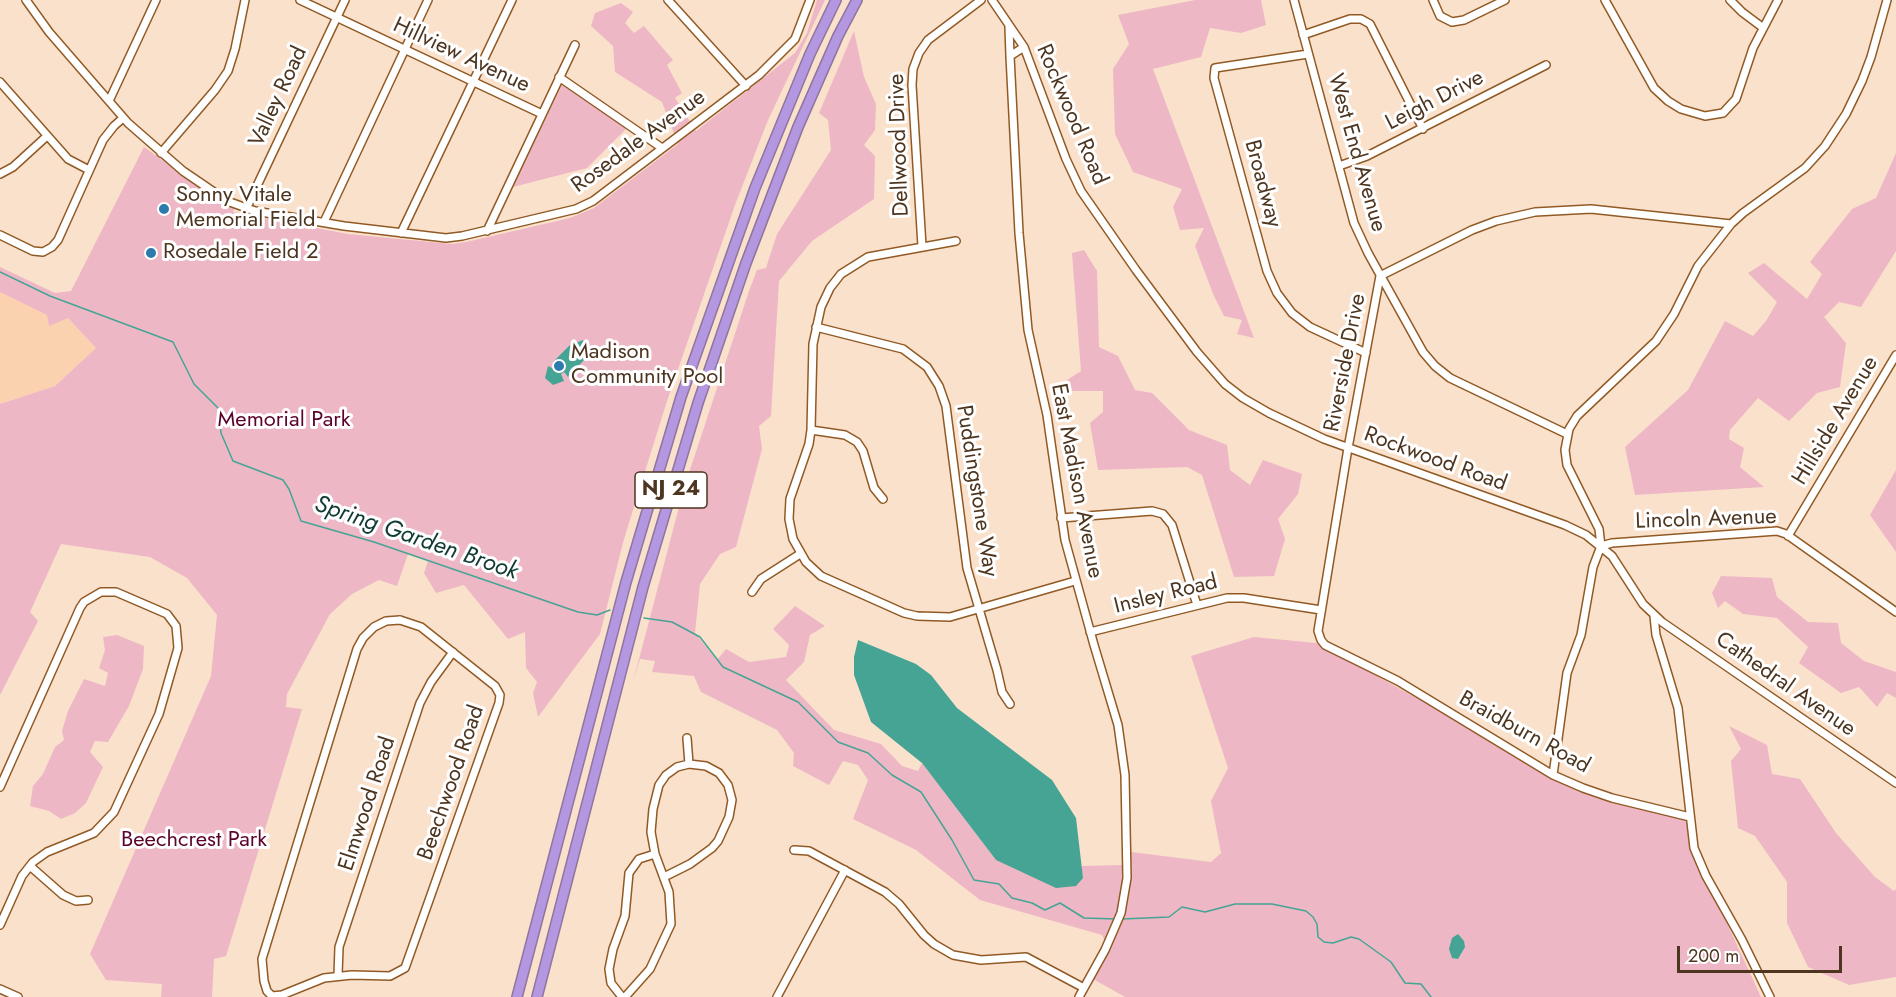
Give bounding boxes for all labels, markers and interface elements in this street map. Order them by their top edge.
street label: Hillview Avenue [388,13,534,99]
street label: Rockwood Road [1030,41,1112,189]
street label: Valley Road [244,43,314,151]
street label: Leigh Drive [1382,65,1488,137]
street label: West End Avenue [1321,71,1391,235]
street label: Dellwood Drive [884,73,916,217]
street label: Rosedale Avenue [567,85,711,199]
street label: Broadway [1238,137,1286,231]
place label: Sonny Vitale Memorial Field [176,183,315,234]
marker: Sonny Vitale Memorial Field [157,202,171,216]
place label: Rosedale Field 2 [163,240,318,266]
marker: Rosedale Field 2 [144,246,158,260]
street label: Riverside Drive [1320,292,1372,434]
place label: Madison Community Pool [571,340,723,392]
street label: Hillside Avenue [1787,352,1885,490]
marker: Madison Community Pool [552,359,566,373]
street label: East Madison Avenue [1044,381,1108,581]
street label: Puddingstone Way [949,403,1003,579]
park label: Memorial Park [217,408,351,434]
street label: Rockwood Road [1360,422,1510,498]
road number: NJ 24 [635,472,707,508]
water label: Spring Garden Brook [311,491,521,587]
street label: Lincoln Avenue [1635,504,1777,536]
street label: Insley Road [1112,569,1220,621]
street label: Cathedral Avenue [1710,627,1860,743]
street label: Braidburn Road [1454,686,1594,780]
street label: Beechwood Road [413,702,491,864]
street label: Elmwood Road [334,734,402,874]
park label: Beechcrest Park [121,828,267,854]
scale bar [1680,934,1845,972]
text: 200 m [1688,943,1739,969]

